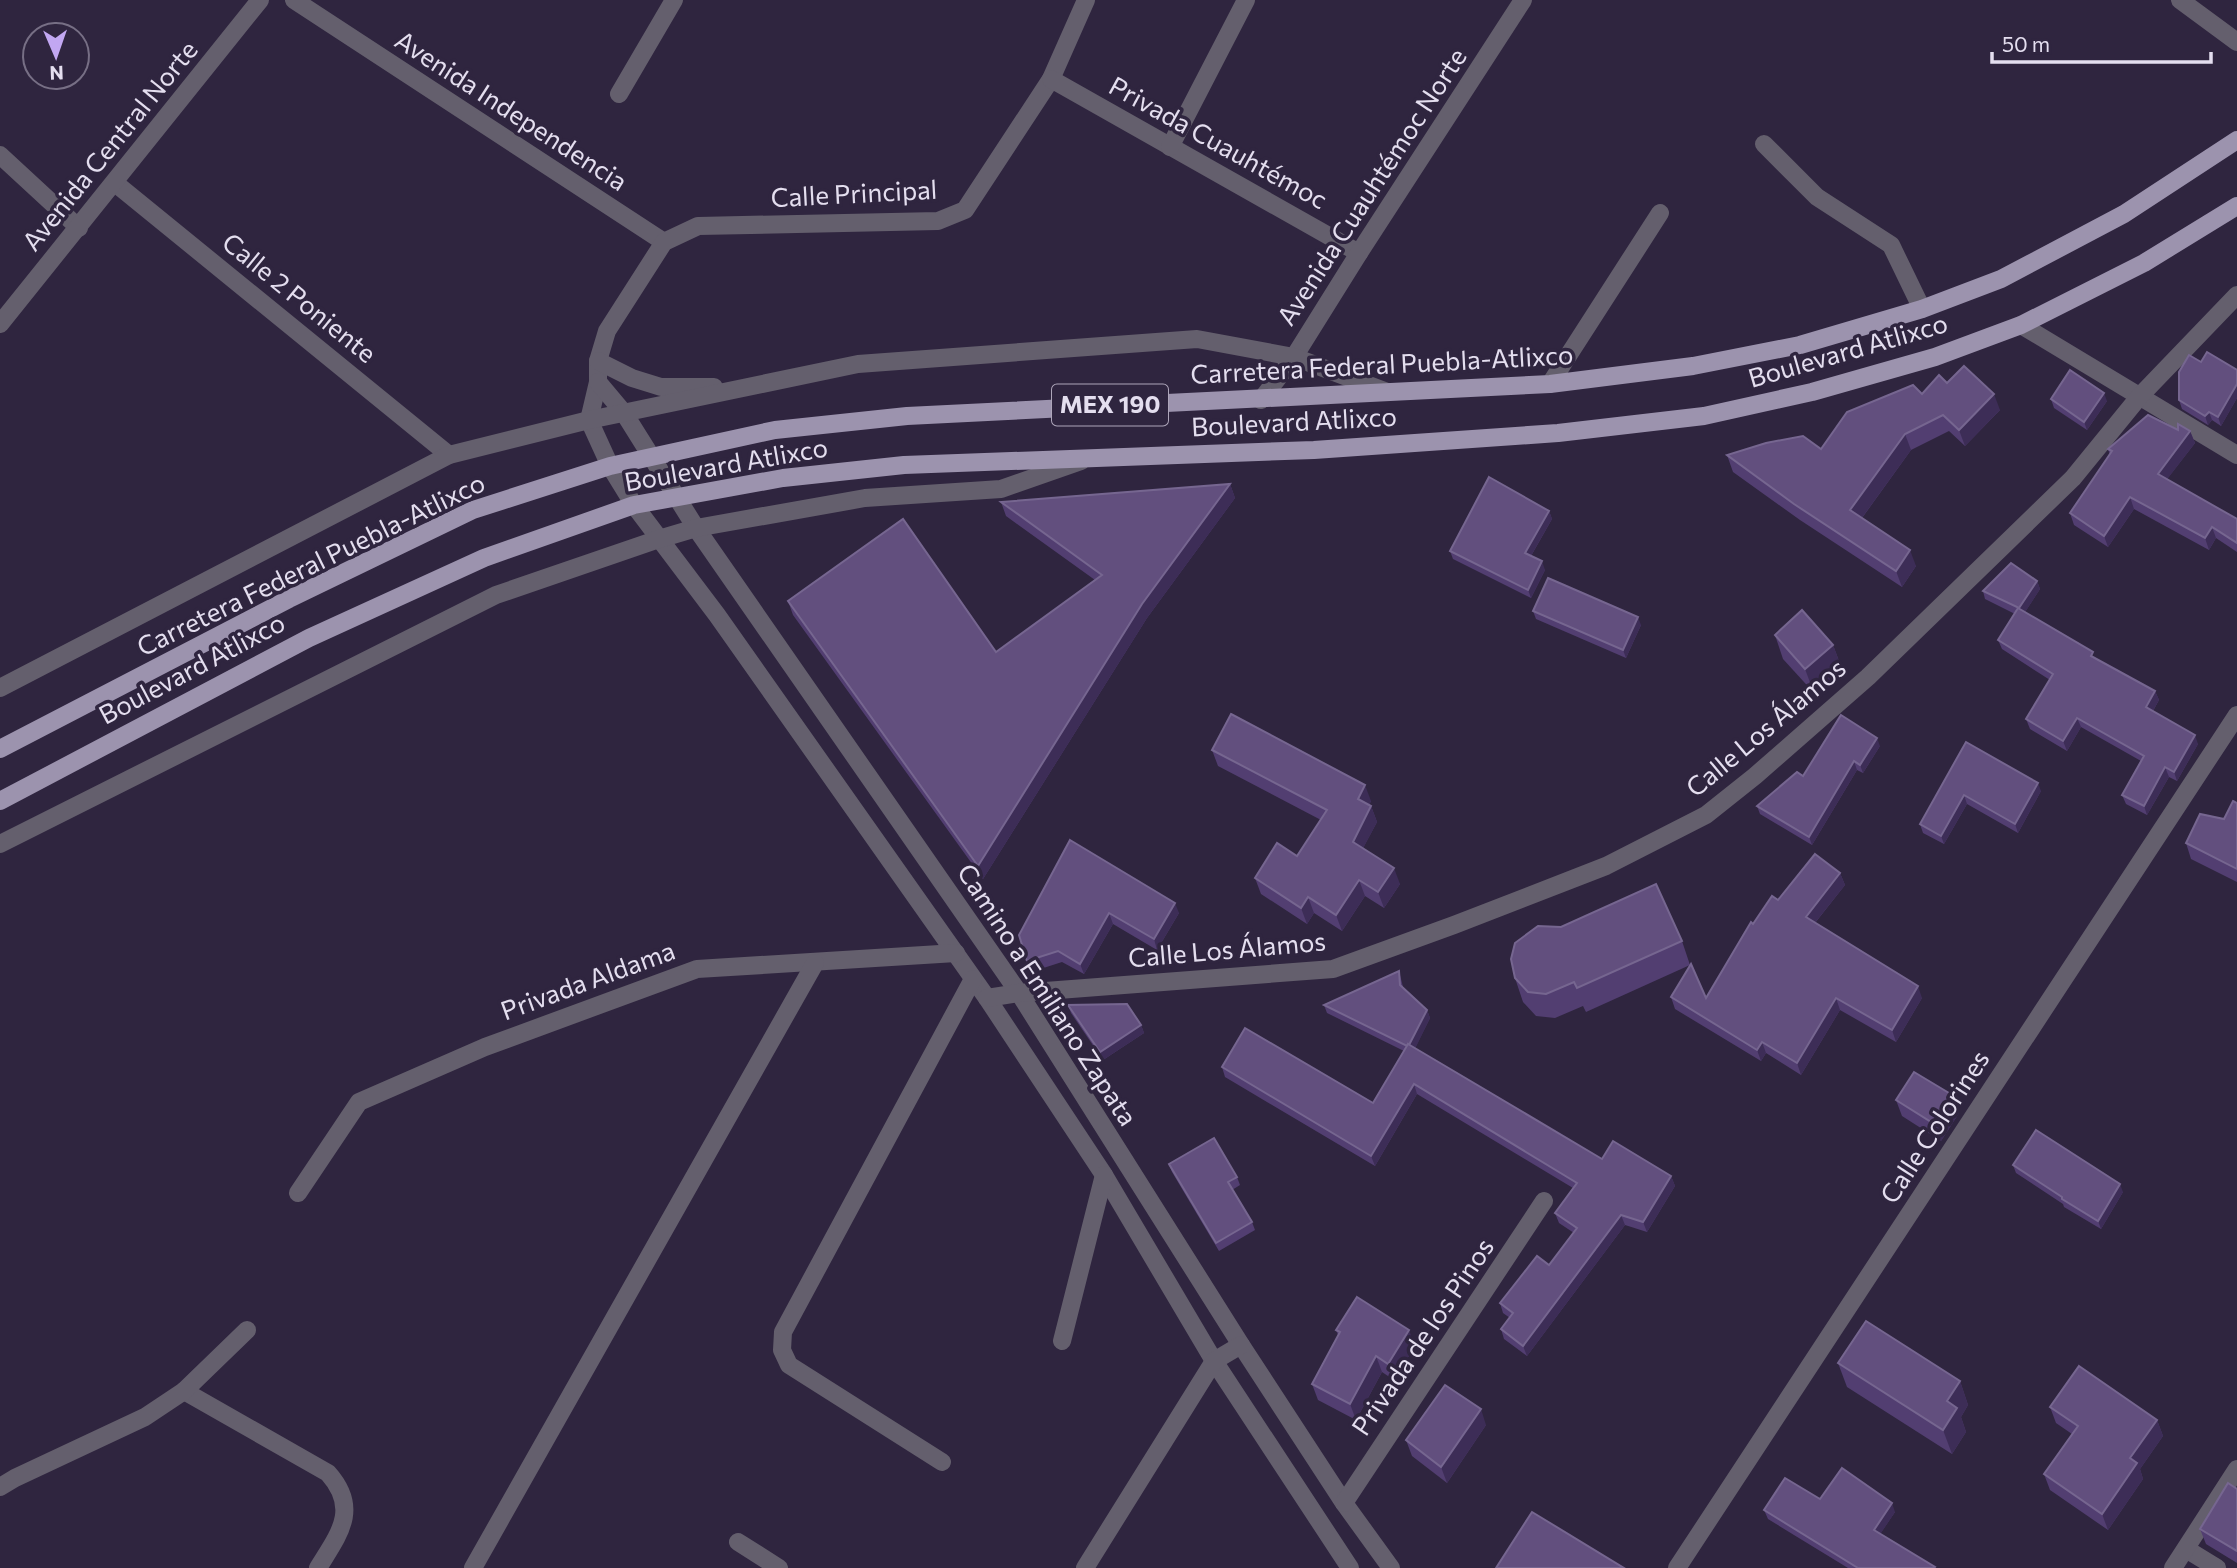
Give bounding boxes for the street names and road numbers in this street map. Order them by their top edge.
street label: Avenida Independencia [390,23,634,196]
street label: Avenida Central Norte [16,35,204,257]
street label: Avenida Cuauhtémoc Norte [1270,42,1472,330]
street label: Privada Cuauhtémoc [1104,69,1333,214]
street label: Calle Principal [770,173,938,212]
street label: Calle 2 Poniente [217,225,383,368]
street label: Boulevard Atlixco [1744,306,1951,393]
street label: Carretera Federal Puebla-Atlixco [1190,338,1574,389]
road number: MEX 190 [1052,384,1168,426]
street label: Boulevard Atlixco [1190,400,1398,441]
street label: Boulevard Atlixco [622,430,830,497]
street label: Carretera Federal Puebla-Atlixco [131,466,489,662]
street label: Boulevard Atlixco [93,606,289,730]
street label: Calle Los Álamos [1679,651,1851,802]
street label: Camino a Emiliano Zapata [952,857,1145,1131]
street label: Calle Los Álamos [1127,924,1327,973]
street label: Privada Aldama [496,934,679,1025]
street label: Calle Colorines [1873,1044,1995,1209]
street label: Privada de los Pinos [1344,1232,1499,1441]

